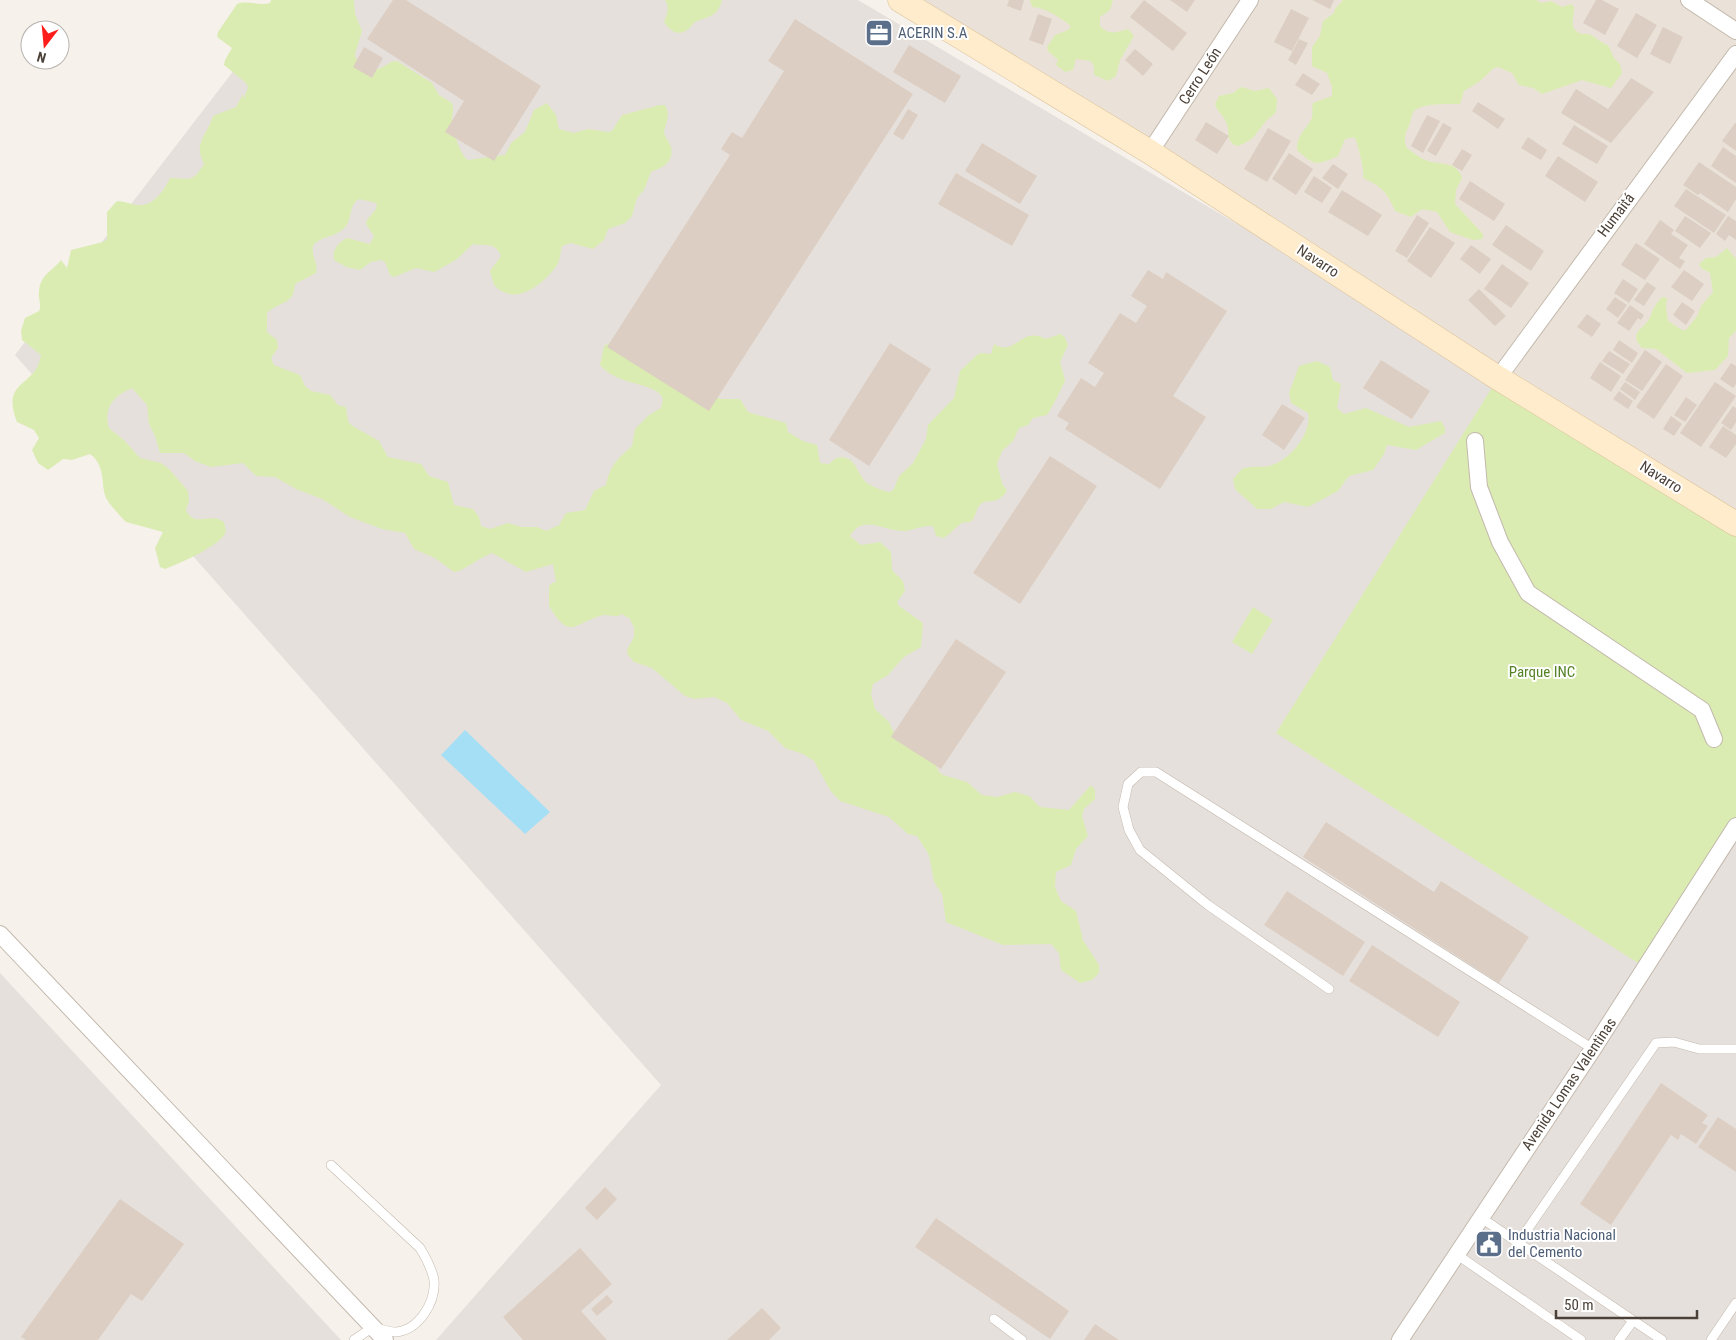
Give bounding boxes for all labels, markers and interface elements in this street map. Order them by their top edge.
office icon: ACERIN S.A [864,18,894,48]
north arrow [20,20,70,70]
place label: ACERIN S.A [898,24,968,42]
street label: Cerro León [1175,44,1225,108]
text: N [35,49,48,66]
street label: Humaitá [1594,190,1638,240]
street label: Navarro [1294,241,1342,281]
street label: Navarro [1637,457,1685,497]
park label: Parque INC [1509,663,1575,681]
street label: Avenida Lomas Valentinas [1518,1014,1620,1154]
place label: Industria Nacional del Cemento [1508,1226,1616,1261]
public building icon: Industria Nacional del Cemento [1474,1229,1504,1259]
scale bar [1556,1288,1697,1320]
text: 50 m [1564,1296,1594,1314]

